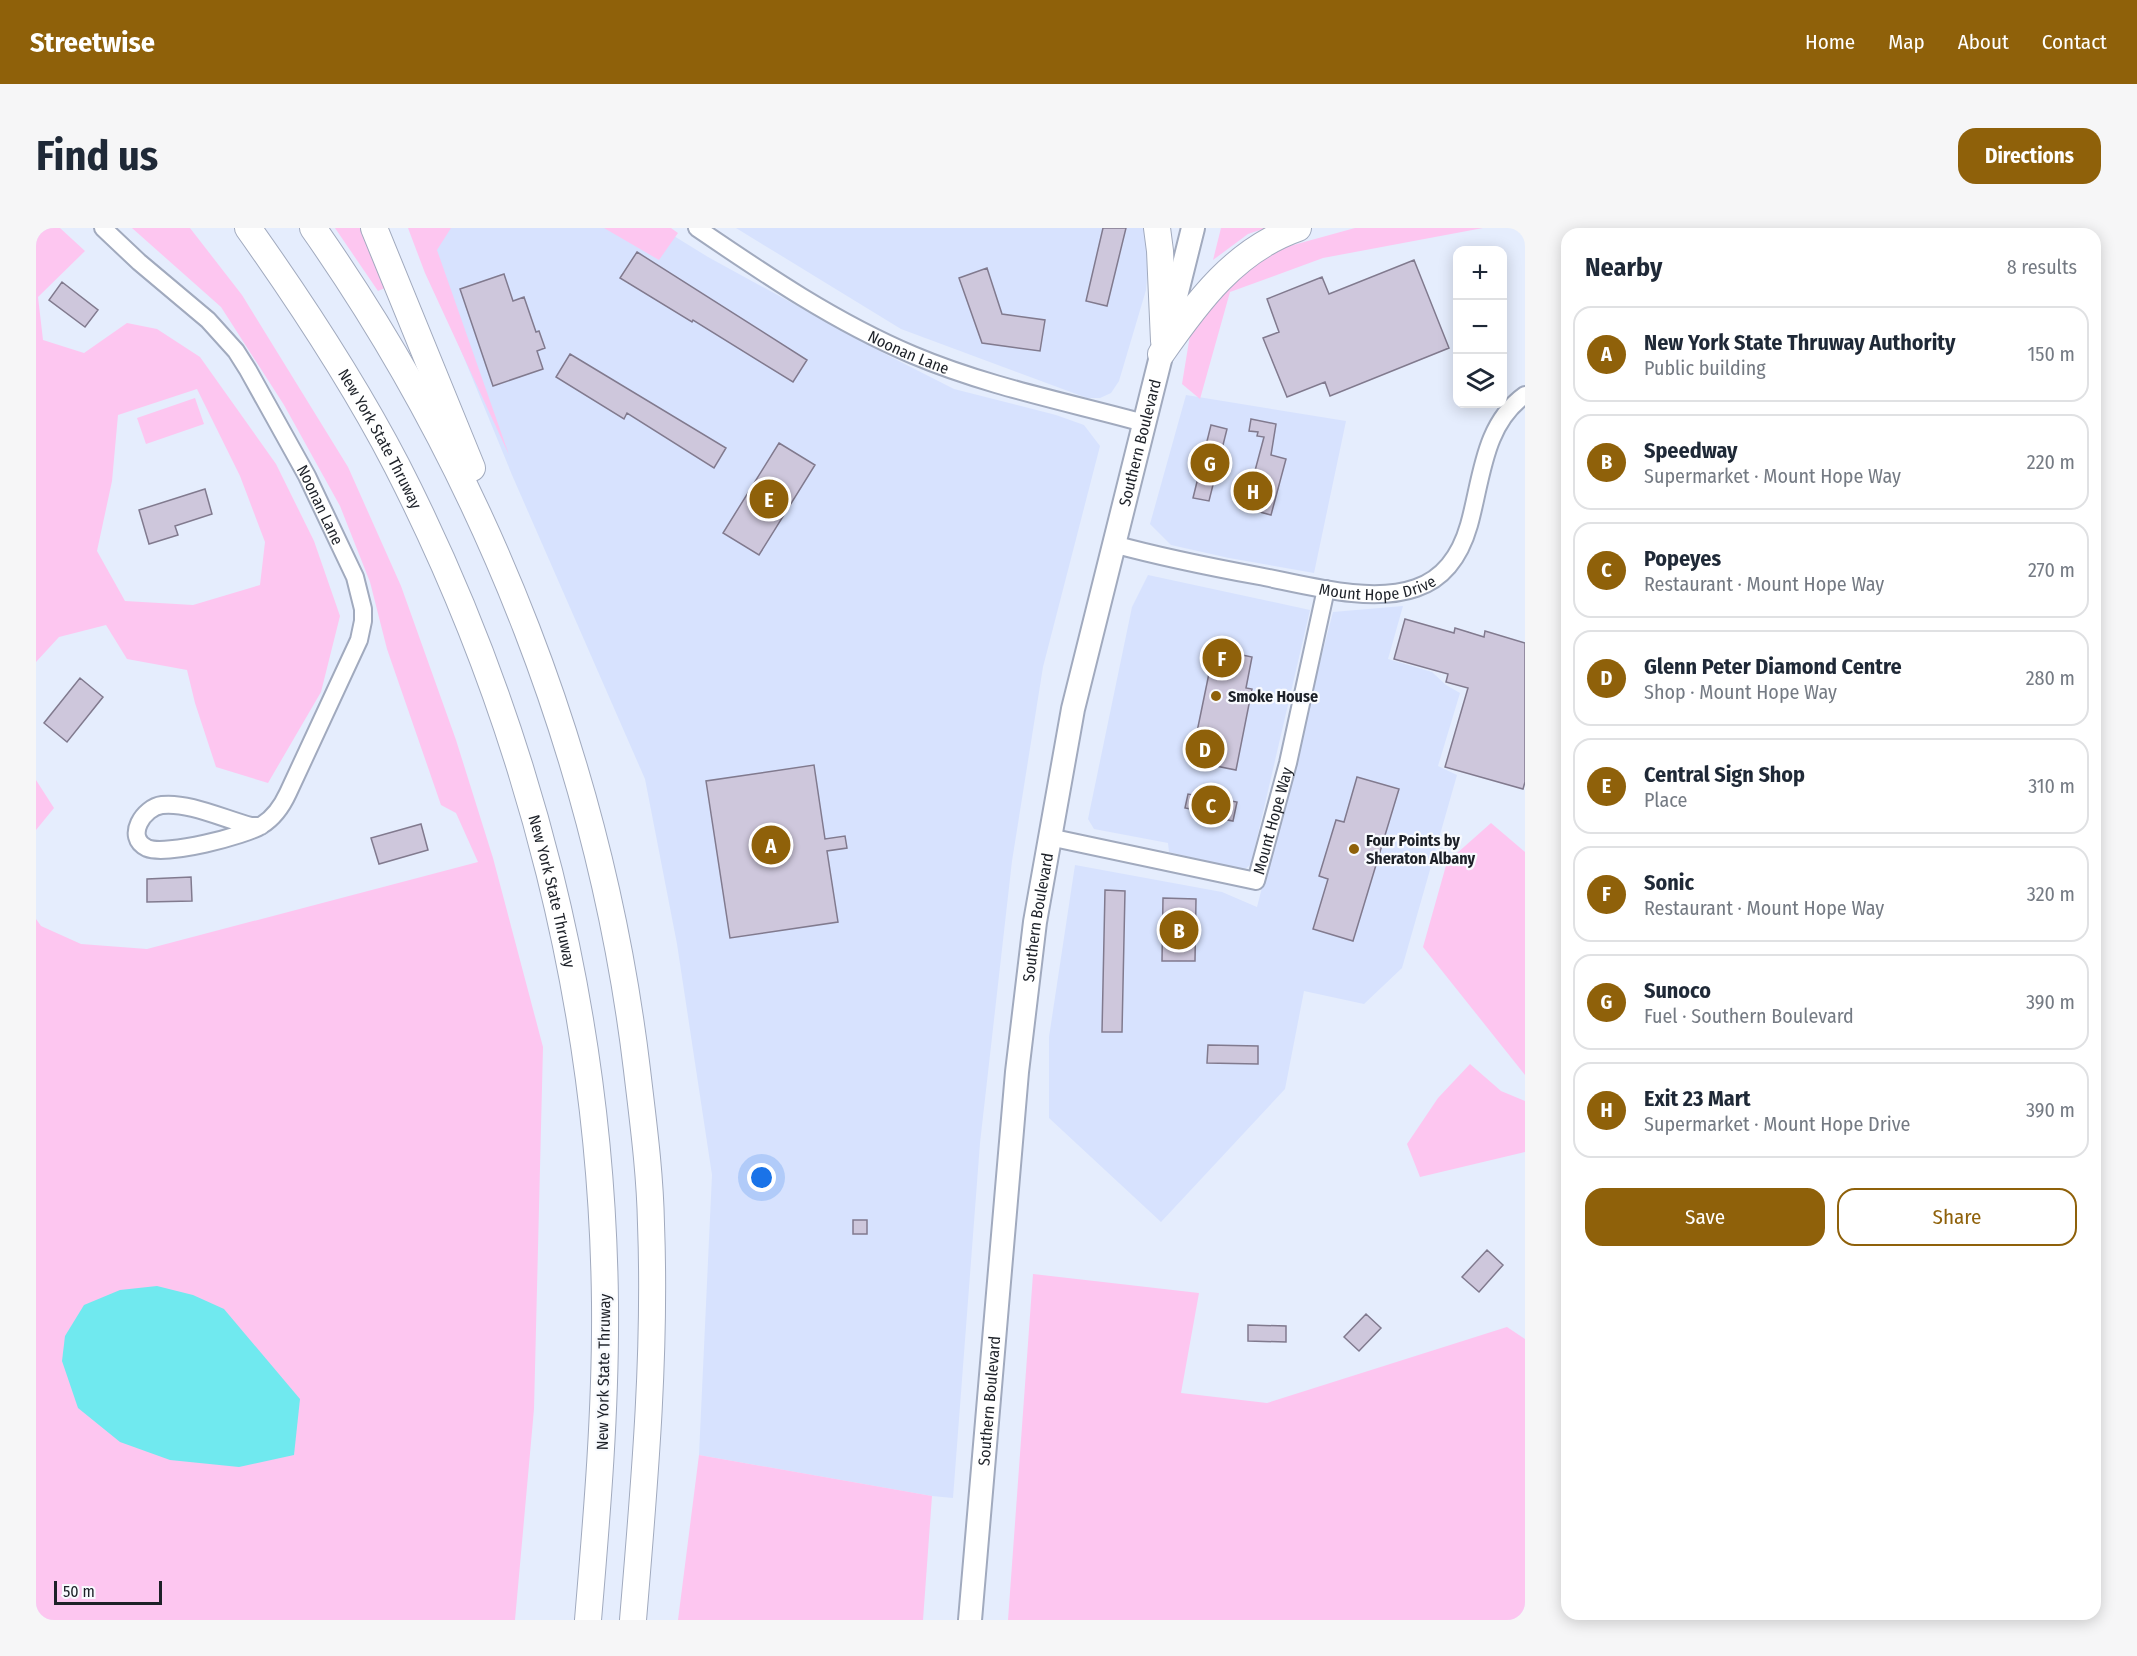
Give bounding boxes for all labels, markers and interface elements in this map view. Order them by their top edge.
text: Streetwise [30,26,155,59]
text: Home [1805,29,1855,55]
text: Map [1888,29,1925,55]
text: About [1958,29,2009,55]
text: Contact [2042,29,2107,55]
button: Directions [1958,128,2101,184]
text: Find us [36,131,158,181]
map controls [1453,246,1507,408]
button: + [1453,246,1507,300]
text: Nearby [1585,252,1662,283]
text: 8 results [2007,255,2077,279]
button: − [1453,300,1507,354]
street label: Noonan Lane [865,327,952,378]
text: New York State Thruway Authority [1644,329,1956,356]
text: A [1601,342,1612,366]
text: 150 m [2028,342,2075,366]
button: layers [1453,354,1507,408]
text: Public building [1644,356,1766,380]
street label: New York State Thruway [334,365,426,513]
street label: Southern Boulevard [1115,377,1165,508]
text: Speedway [1644,437,1738,464]
pin: G [1190,440,1230,486]
text: B [1601,450,1612,474]
text: 220 m [2027,450,2075,474]
street label: Noonan Lane [293,462,347,548]
text: Supermarket · Mount Hope Way [1644,464,1901,488]
pin: H [1234,468,1272,514]
pin: E [750,476,788,522]
text: Popeyes [1644,545,1721,572]
text: C [1601,558,1612,582]
text: 270 m [2028,558,2075,582]
street label: Mount Hope Drive [1318,571,1439,604]
text: Restaurant · Mount Hope Way [1644,572,1884,596]
pin: F [1202,636,1242,680]
text: Glenn Peter Diamond Centre [1644,653,1902,680]
text: D [1601,666,1612,690]
text: 280 m [2026,666,2075,690]
text: Shop · Mount Hope Way [1644,680,1837,704]
place label: Smoke House [1228,687,1318,706]
marker: Smoke House [1209,689,1223,703]
pin: D [1186,726,1224,772]
text: Central Sign Shop [1644,761,1805,788]
street label: Mount Hope Way [1249,764,1297,877]
text: E [1602,774,1611,798]
text: 310 m [2028,774,2075,798]
pin: C [1192,782,1230,828]
text: Place [1644,788,1687,812]
street label: New York State Thruway [524,813,579,970]
pin: A [752,822,790,868]
place label: Four Points by Sheraton Albany [1366,831,1476,868]
marker: Four Points by Sheraton Albany [1347,842,1361,856]
street label: Southern Boulevard [1019,852,1057,983]
text: Sonic [1644,869,1694,896]
text: F [1602,882,1611,906]
text: 320 m [2027,882,2075,906]
text: Restaurant · Mount Hope Way [1644,896,1884,920]
pin: B [1160,908,1198,952]
text: Sunoco [1644,977,1711,1004]
text: G [1601,990,1612,1014]
text: 390 m [2026,990,2075,1014]
text: Fuel · Southern Boulevard [1644,1004,1854,1028]
text: Exit 23 Mart [1644,1085,1751,1112]
text: H [1600,1098,1613,1122]
text: 390 m [2026,1098,2075,1122]
text: Supermarket · Mount Hope Drive [1644,1112,1910,1136]
your location [747,1163,776,1192]
button: Save [1585,1188,1825,1246]
button: Share [1837,1188,2077,1246]
street label: New York State Thruway [593,1293,614,1450]
street label: Southern Boulevard [974,1335,1004,1466]
scale bar [54,1578,162,1606]
text: 50 m [63,1582,95,1601]

